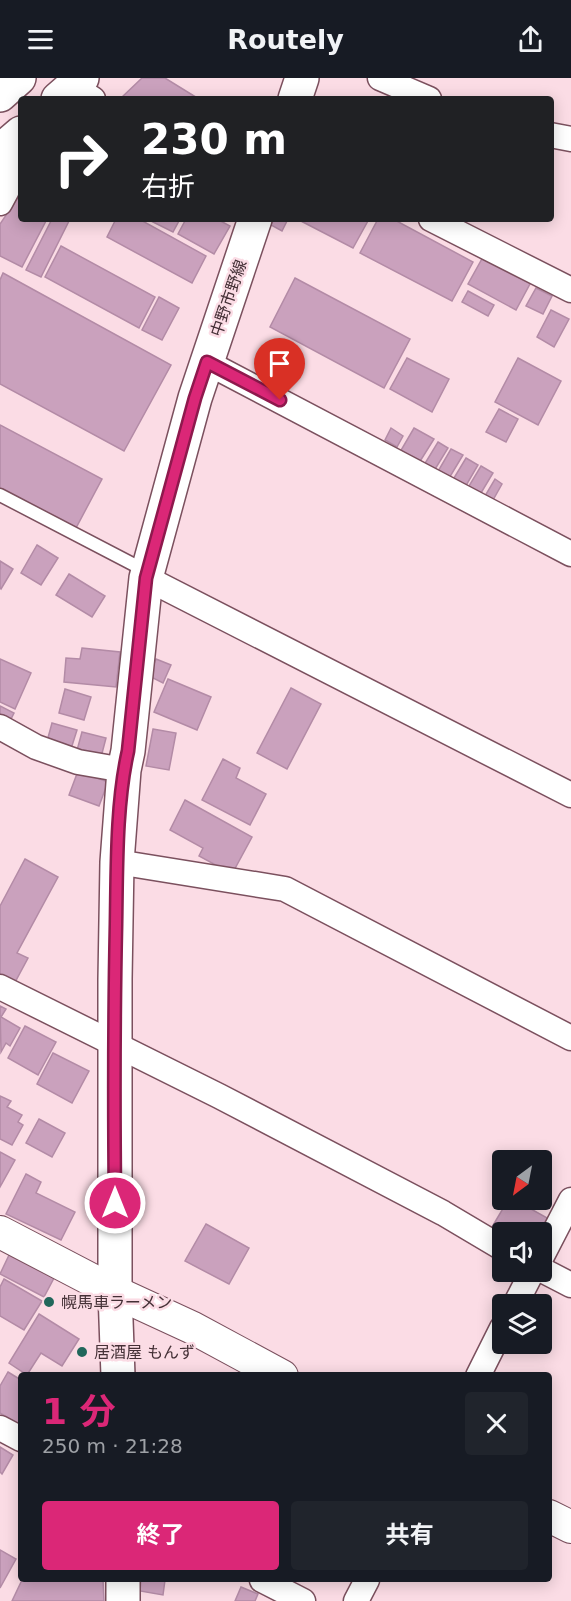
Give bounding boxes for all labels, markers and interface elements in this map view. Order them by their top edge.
icon: menu [24,23,57,56]
icon: share [514,23,547,56]
text: Routely [227,24,344,55]
text: 230 m [141,115,287,164]
icon: right [42,120,120,198]
text: 右折 [141,171,195,202]
street label: 中野市野線 [206,257,250,339]
pin [254,338,305,400]
icon: arrive [263,347,296,380]
north arrow [492,1150,552,1210]
map controls [492,1150,552,1354]
position arrow [83,1171,147,1235]
button: sound [492,1222,552,1282]
place label: 幌馬車ラーメン [61,1293,172,1312]
button: layers [492,1294,552,1354]
marker: 幌馬車ラーメン [42,1295,56,1309]
place label: 居酒屋 もんず [94,1343,195,1362]
marker: 居酒屋 もんず [75,1345,89,1359]
text: 1 分 [42,1391,116,1432]
button: close [465,1392,528,1455]
text: 250 m · 21:28 [42,1434,183,1458]
button: 終了 [42,1501,279,1570]
button: 共有 [291,1501,528,1570]

